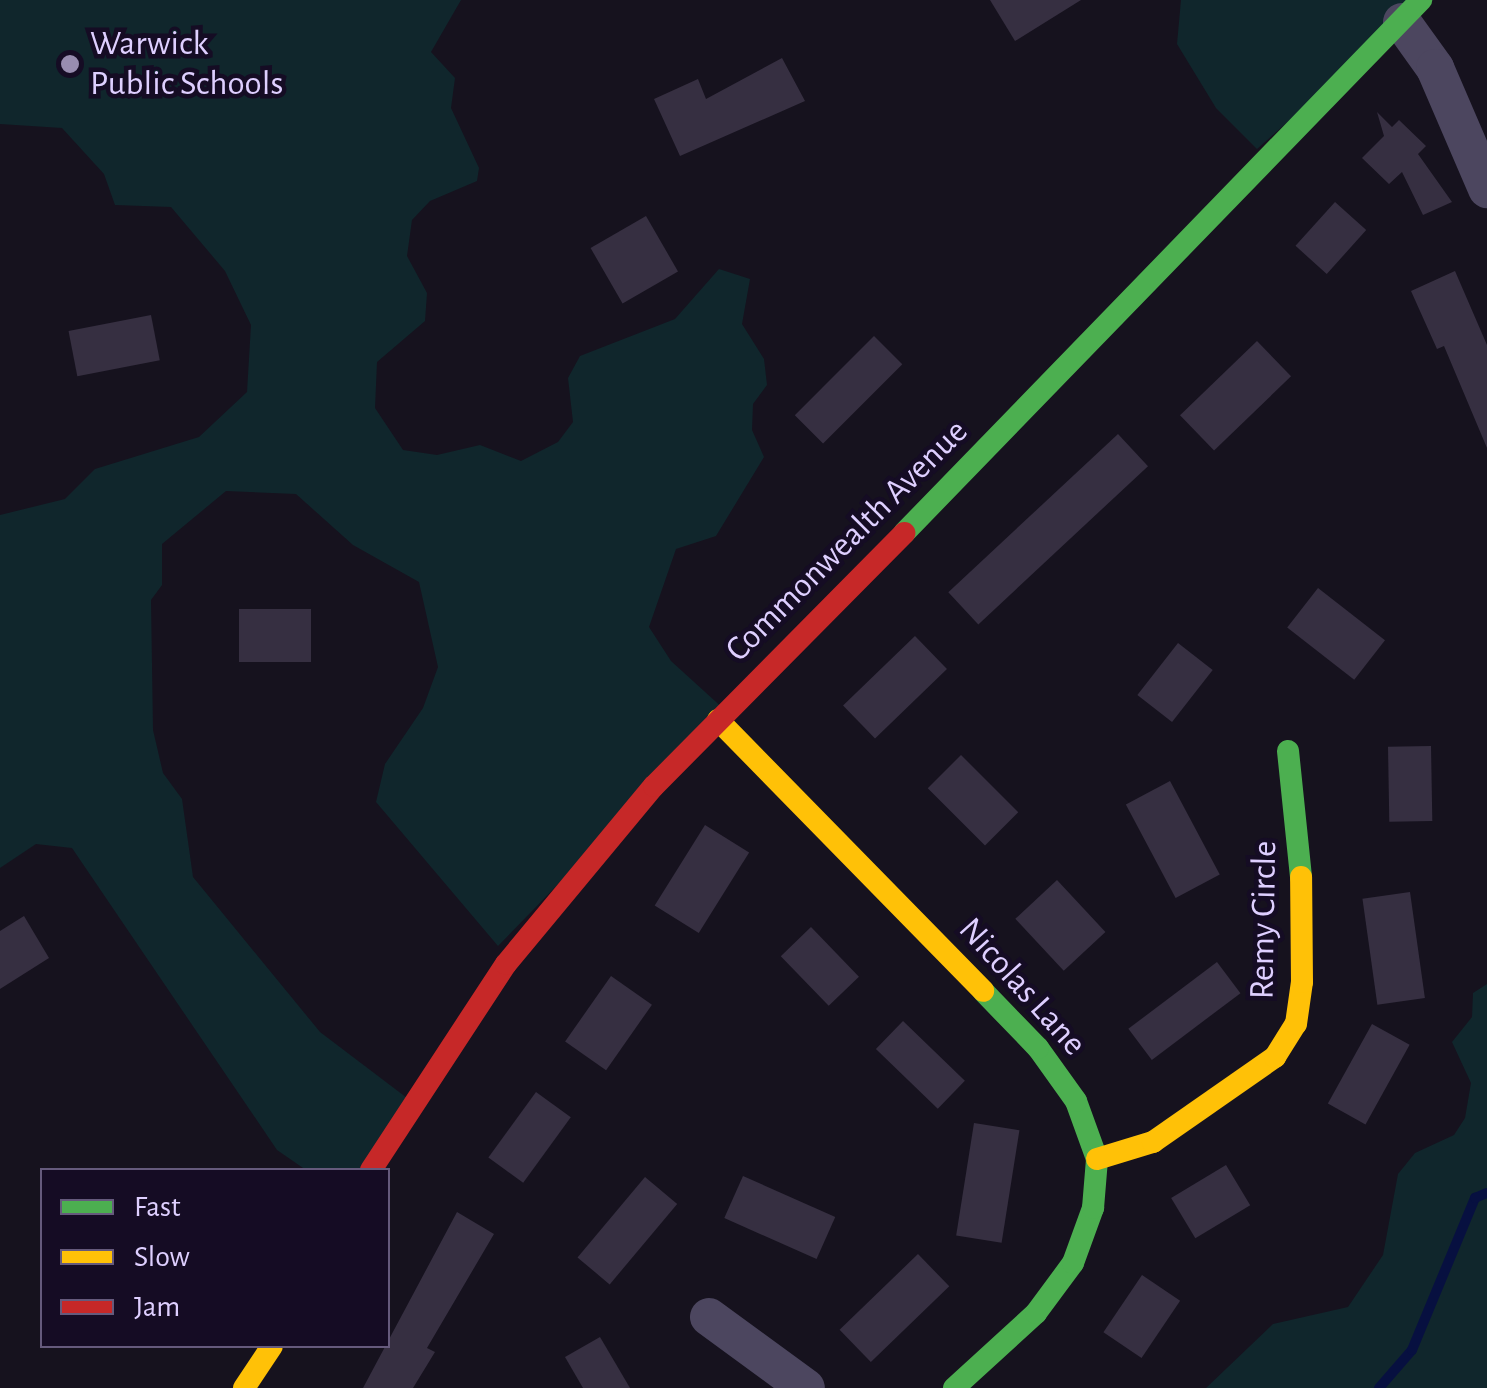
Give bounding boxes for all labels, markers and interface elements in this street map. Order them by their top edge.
place label: Warwick Public Schools [90,23,283,105]
marker: Warwick Public Schools [59,53,81,75]
street label: Commonwealth Avenue [717,411,977,671]
street label: Remy Circle [1242,840,1286,1000]
street label: Nicolas Lane [949,909,1095,1065]
legend [40,1168,390,1348]
text: Fast [134,1192,181,1222]
text: Slow [134,1242,190,1272]
text: Jam [134,1292,180,1322]

